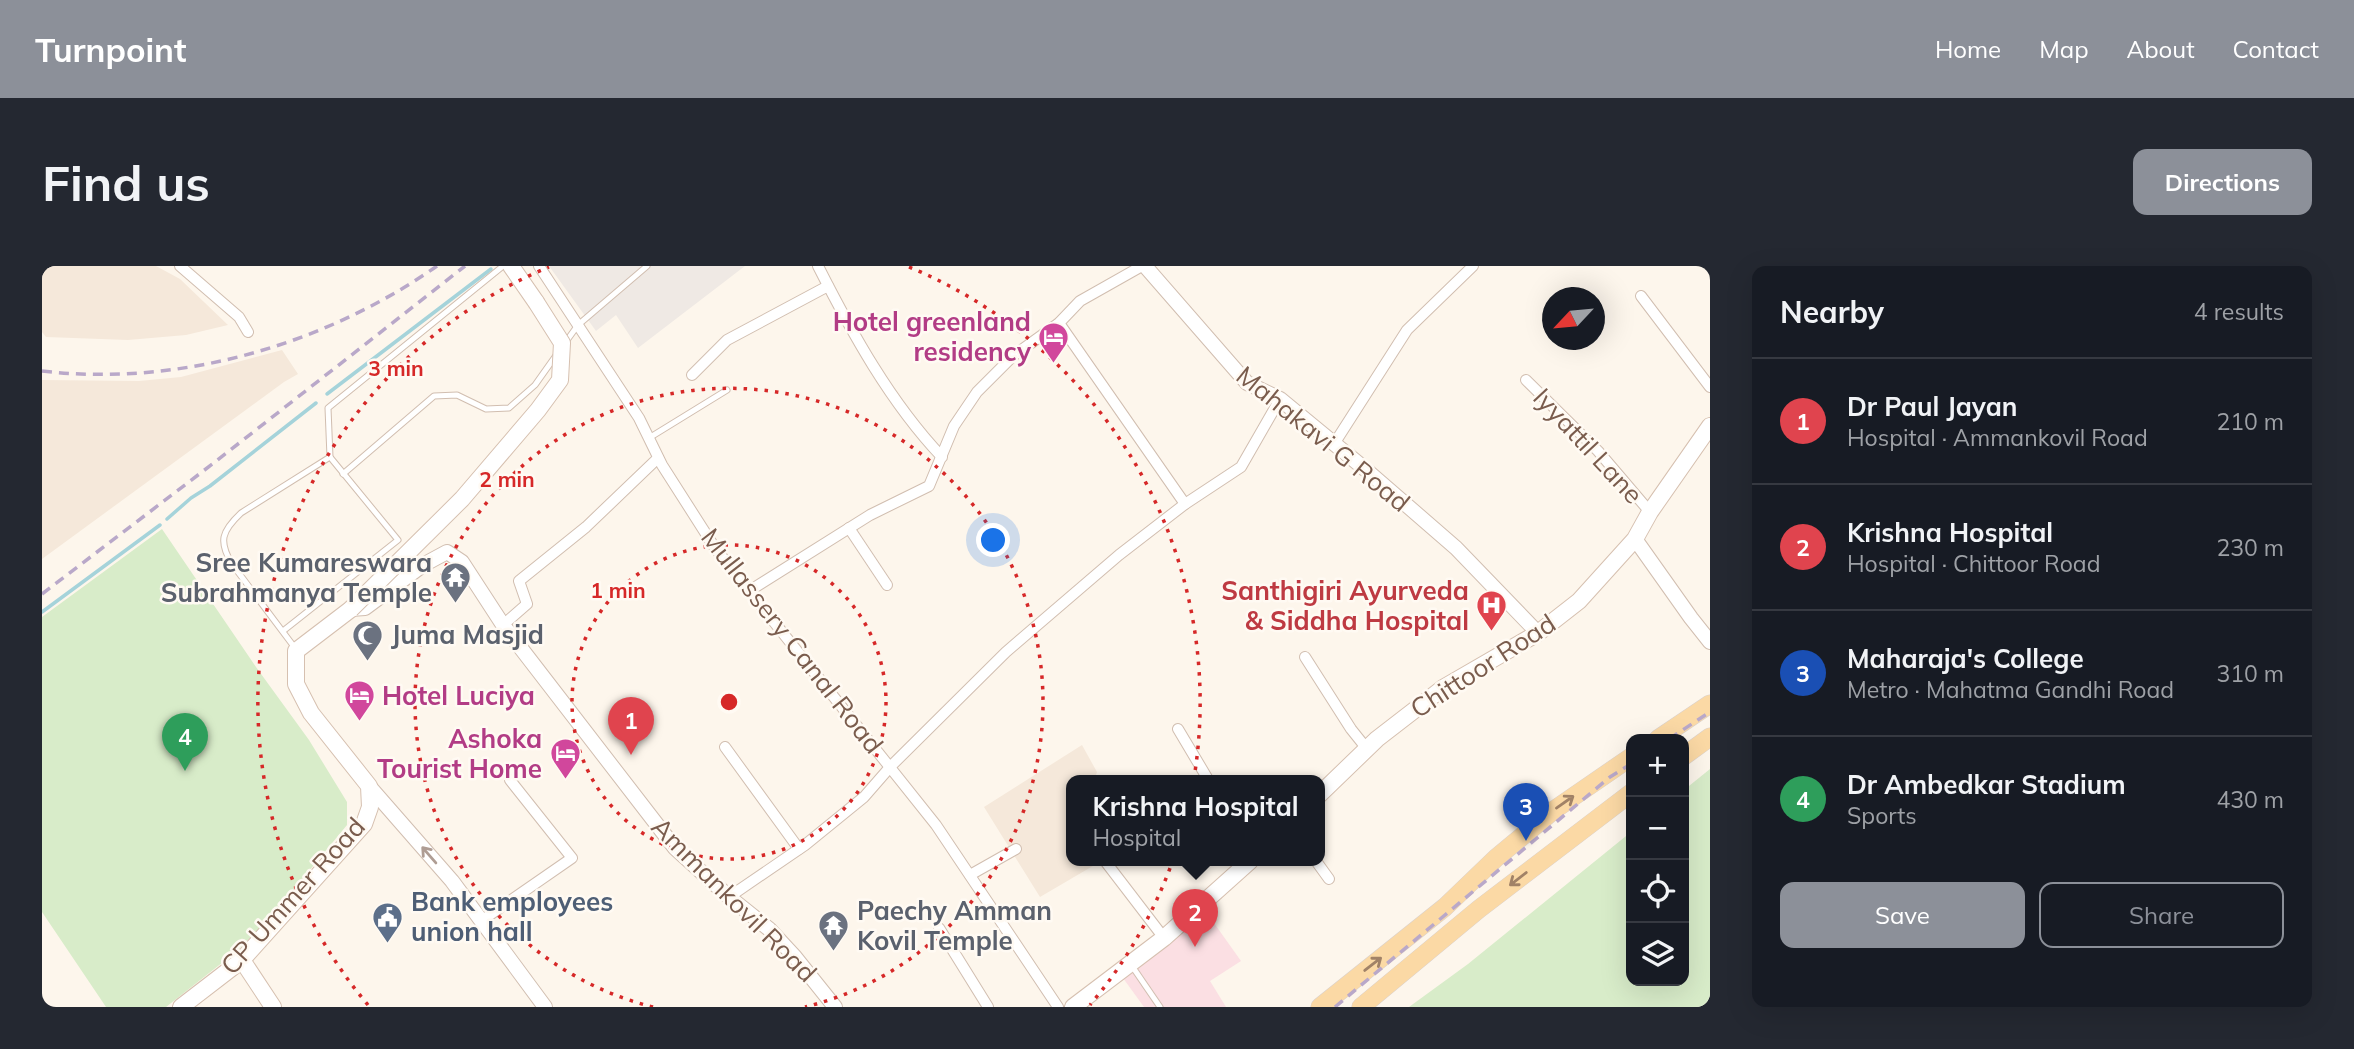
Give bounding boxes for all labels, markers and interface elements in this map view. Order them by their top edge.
text: Turnpoint [35,29,187,70]
text: Home [1935,34,2001,64]
text: Map [2039,34,2089,64]
text: About [2127,34,2195,64]
text: Contact [2233,34,2319,64]
button: Directions [2133,149,2312,215]
text: Find us [42,152,210,213]
north arrow [1542,287,1605,350]
text: Nearby [1780,293,1884,331]
text: 4 results [2194,297,2284,326]
place label: Hotel greenland residency [833,305,1032,368]
hotel icon: Hotel greenland residency [1037,320,1071,364]
text: 3 min [368,355,424,381]
street label: Mahakavi G Road [1230,359,1417,519]
street label: Iyyattil Lane [1526,381,1650,510]
text: Dr Paul Jayan [1847,390,2017,423]
text: 1 [1796,407,1810,436]
text: 210 m [2216,407,2284,436]
text: Hospital · Ammankovil Road [1847,423,2148,452]
text: 2 min [479,466,535,492]
text: Krishna Hospital [1847,516,2053,549]
street label: Mullassery Canal Road [694,522,891,760]
your location [976,523,1010,557]
text: 2 [1796,533,1810,562]
text: 230 m [2216,533,2284,562]
place label: Sree Kumareswara Subrahmanya Temple [161,546,432,609]
text: Hospital · Chittoor Road [1847,549,2100,578]
temple icon: Sree Kumareswara Subrahmanya Temple [438,561,472,605]
place label: Santhigiri Ayurveda & Siddha Hospital [1221,574,1469,637]
text: 1 min [590,577,646,603]
hospital icon: Santhigiri Ayurveda & Siddha Hospital [1475,589,1509,633]
street label: Chittoor Road [1404,606,1562,725]
mosque icon: Juma Masjid [351,618,385,662]
place label: Juma Masjid [391,618,544,651]
text: Maharaja's College [1847,642,2084,675]
text: 3 [1796,659,1810,688]
text: 310 m [2216,659,2284,688]
text: Metro · Mahatma Gandhi Road [1847,675,2174,704]
hotel icon: Hotel Luciya [342,679,376,723]
place label: Hotel Luciya [382,679,535,712]
centre of rings [717,690,741,714]
pin: 1 [608,697,654,755]
pin: 4 [162,713,208,771]
place label: Ashoka Tourist Home [377,722,542,785]
map controls [1626,734,1689,986]
button: + [1626,734,1689,797]
hotel icon: Ashoka Tourist Home [548,737,582,781]
text: Dr Ambedkar Stadium [1847,768,2126,801]
popup [1066,775,1325,866]
pin: 3 [1503,783,1549,841]
text: 4 [1796,785,1810,814]
text: 430 m [2216,785,2284,814]
text: Krishna Hospital [1092,790,1299,823]
one-way arrow [1555,795,1575,809]
button: − [1626,797,1689,860]
text: Sports [1847,801,1917,830]
street label: CP Ummer Road [213,810,372,981]
street label: Ammankovil Road [645,810,824,989]
text: Hospital [1092,823,1181,852]
one-way arrow [421,847,437,865]
button: locate [1626,860,1689,923]
one-way arrow [1510,871,1528,886]
button: Save [1780,882,2025,948]
button: Share [2039,882,2284,948]
place label: Bank employees union hall [411,885,613,948]
pin: 2 [1172,889,1218,947]
place label: Paechy Amman Kovil Temple [857,894,1052,957]
public building icon: Bank employees union hall [371,900,405,944]
temple icon: Paechy Amman Kovil Temple [817,909,851,953]
button: layers [1626,923,1689,986]
one-way arrow [1363,956,1381,972]

